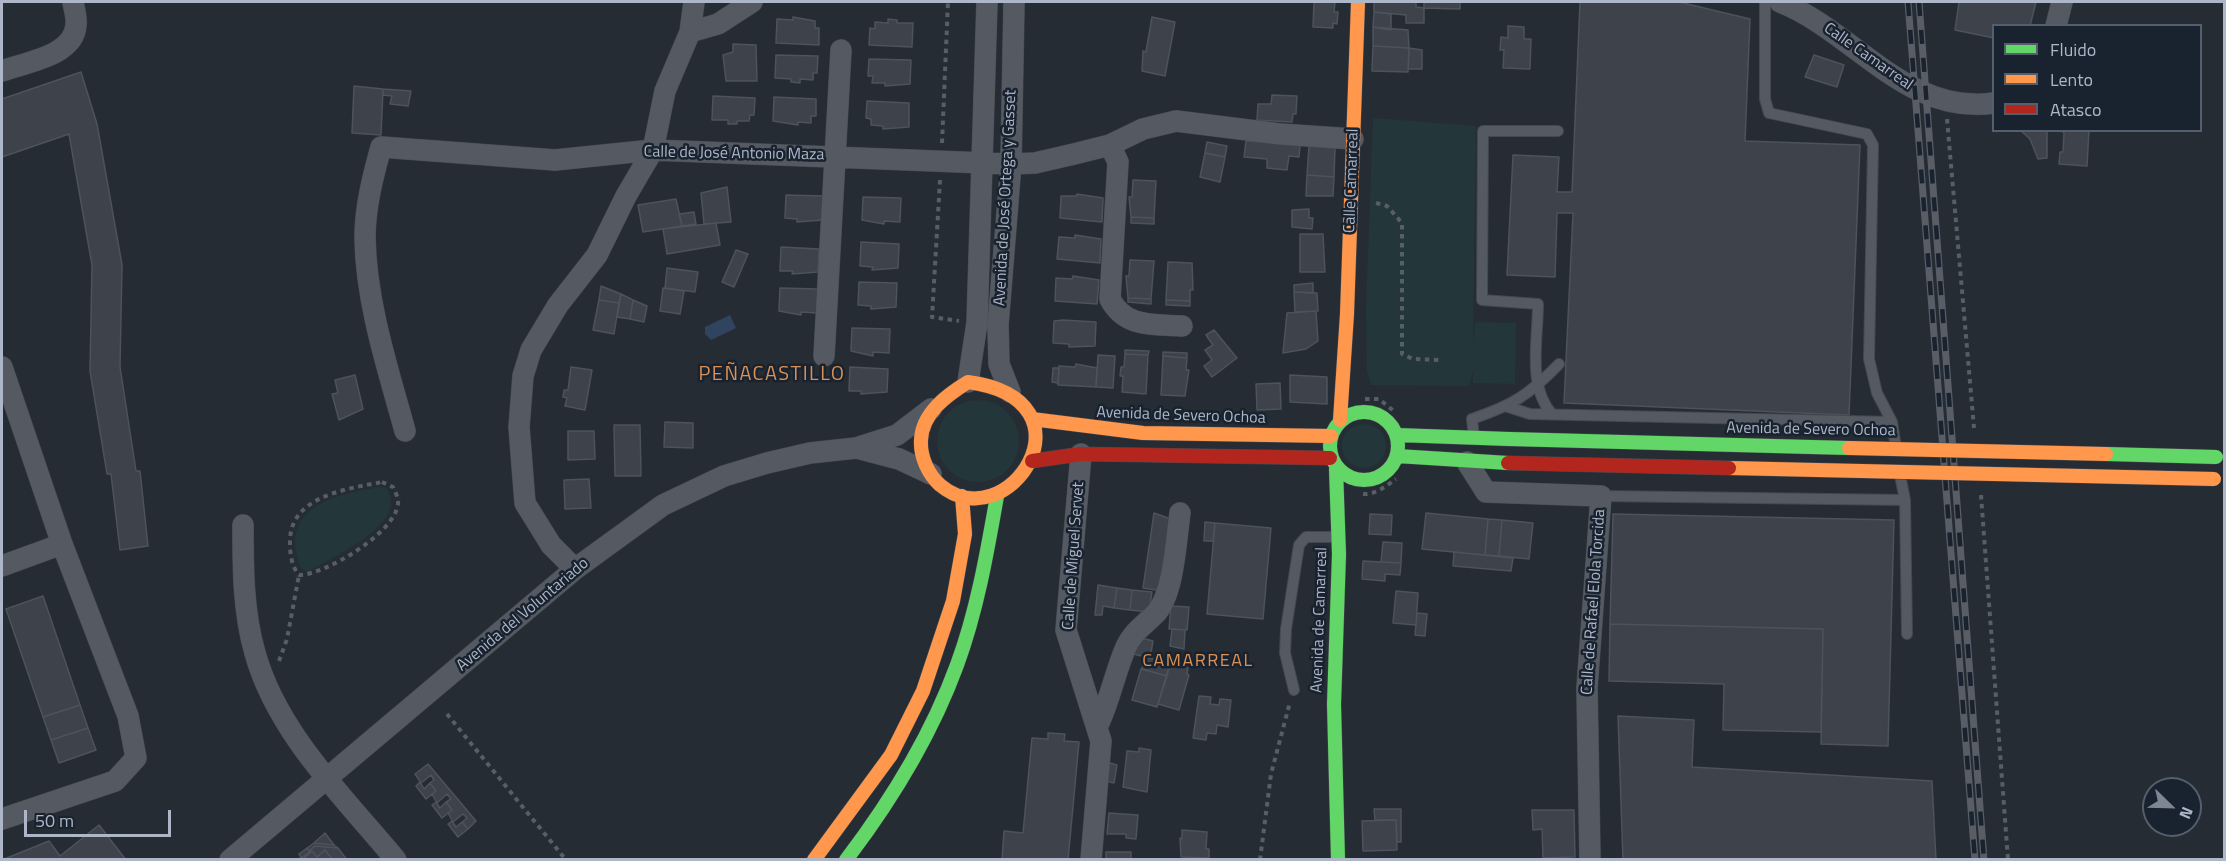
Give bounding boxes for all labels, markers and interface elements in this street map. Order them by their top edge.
street label: Calle Camarreal [1820,19,1916,95]
legend [1992,24,2202,132]
text: Fluido [2050,36,2096,63]
text: Lento [2050,66,2093,93]
street label: Avenida de José Ortega y Gasset [991,90,1021,306]
text: Atasco [2050,96,2101,123]
street label: Calle Camarreal [1341,128,1363,234]
street label: Calle de José Antonio Maza [643,143,825,165]
district label: PEÑACASTILLO [698,363,846,387]
street label: Avenida de Severo Ochoa [1096,403,1266,429]
street label: Avenida de Severo Ochoa [1726,419,1896,441]
street label: Calle de Miguel Servet [1059,481,1089,631]
street label: Calle de Rafael Elola Torcida [1578,508,1610,696]
street label: Avenida de Camarreal [1308,547,1332,693]
street label: Avenida del Voluntariado [453,554,593,676]
district label: CAMARREAL [1142,651,1254,673]
north arrow [2142,777,2202,837]
scale bar [27,798,174,836]
text: N [2174,803,2200,823]
text: 50 m [35,807,74,834]

